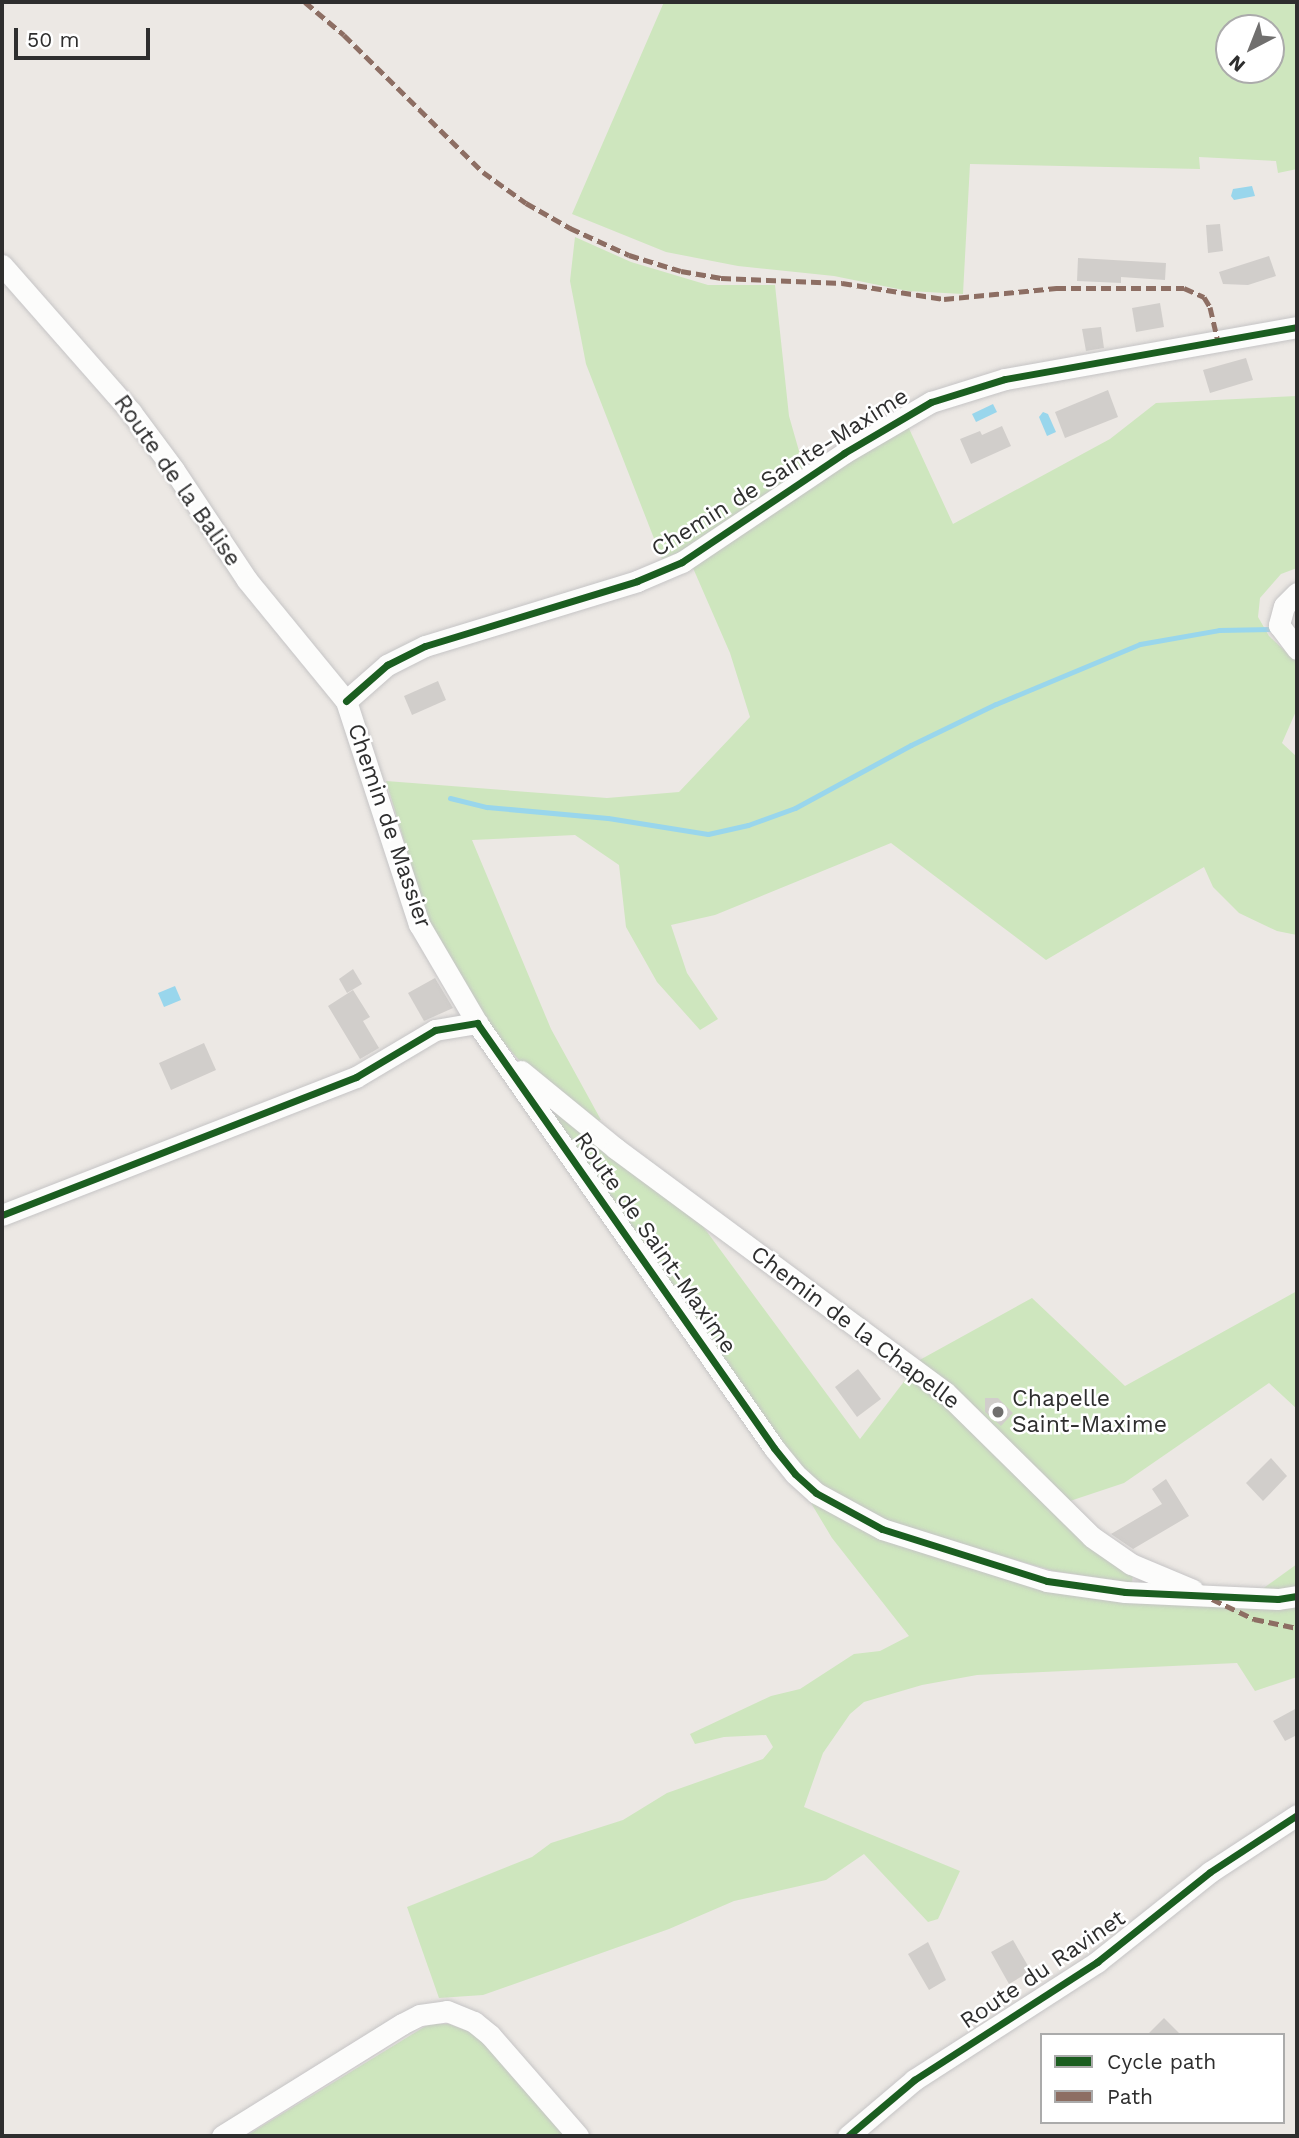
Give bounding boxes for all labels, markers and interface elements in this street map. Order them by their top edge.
scale bar [18,14,154,58]
north arrow [1215,14,1285,84]
text: 50 m [27,27,79,52]
text: N [1224,50,1250,77]
street label: Chemin de Sainte-Maxime [647,383,913,563]
street label: Route de la Balise [107,390,247,572]
street label: Chemin de Massier [341,720,437,932]
street label: Route de Saint-Maxime [568,1127,742,1359]
street label: Chemin de la Chapelle [745,1240,965,1416]
place label: Chapelle Saint-Maxime [1012,1385,1167,1439]
marker: Chapelle Saint-Maxime [990,1404,1006,1420]
street label: Route du Ravinet [955,1905,1131,2035]
legend [1040,2033,1285,2124]
text: Cycle path [1107,2049,1216,2074]
text: Path [1107,2084,1153,2109]

